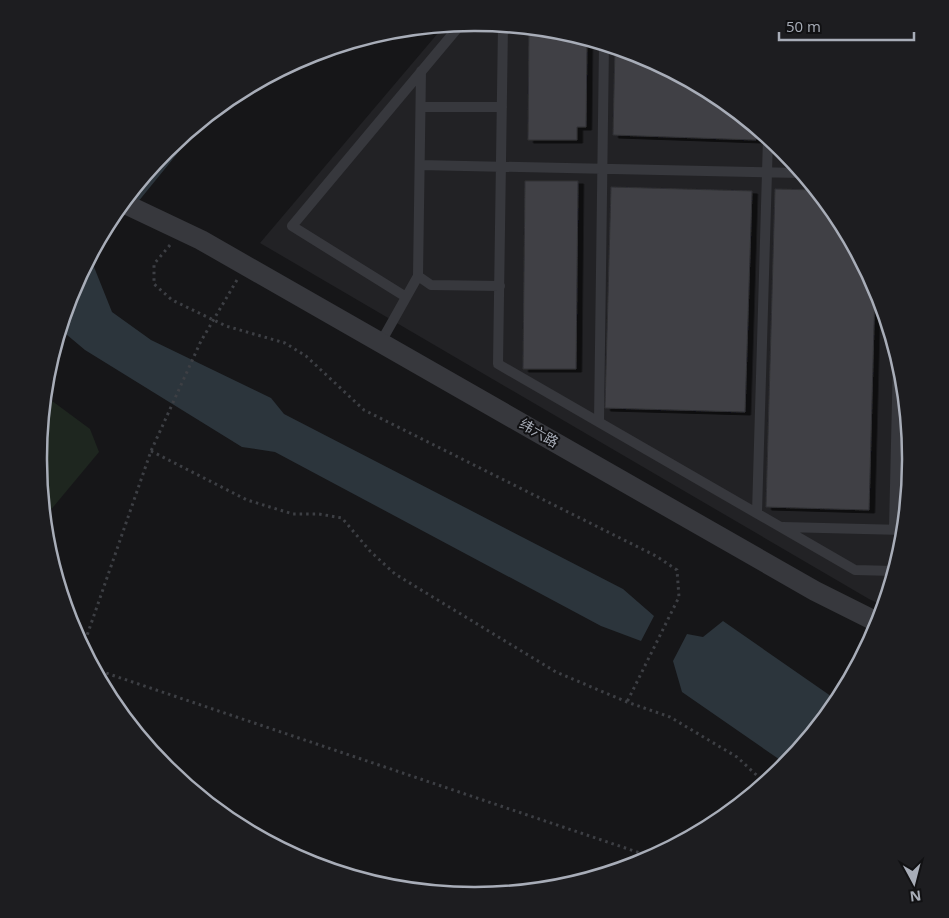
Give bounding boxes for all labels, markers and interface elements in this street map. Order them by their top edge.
scale bar [779,10,914,42]
text: 50 m [786,16,821,36]
street label: 纬六路 [516,414,562,451]
north arrow [889,858,939,908]
text: N [909,886,922,907]

